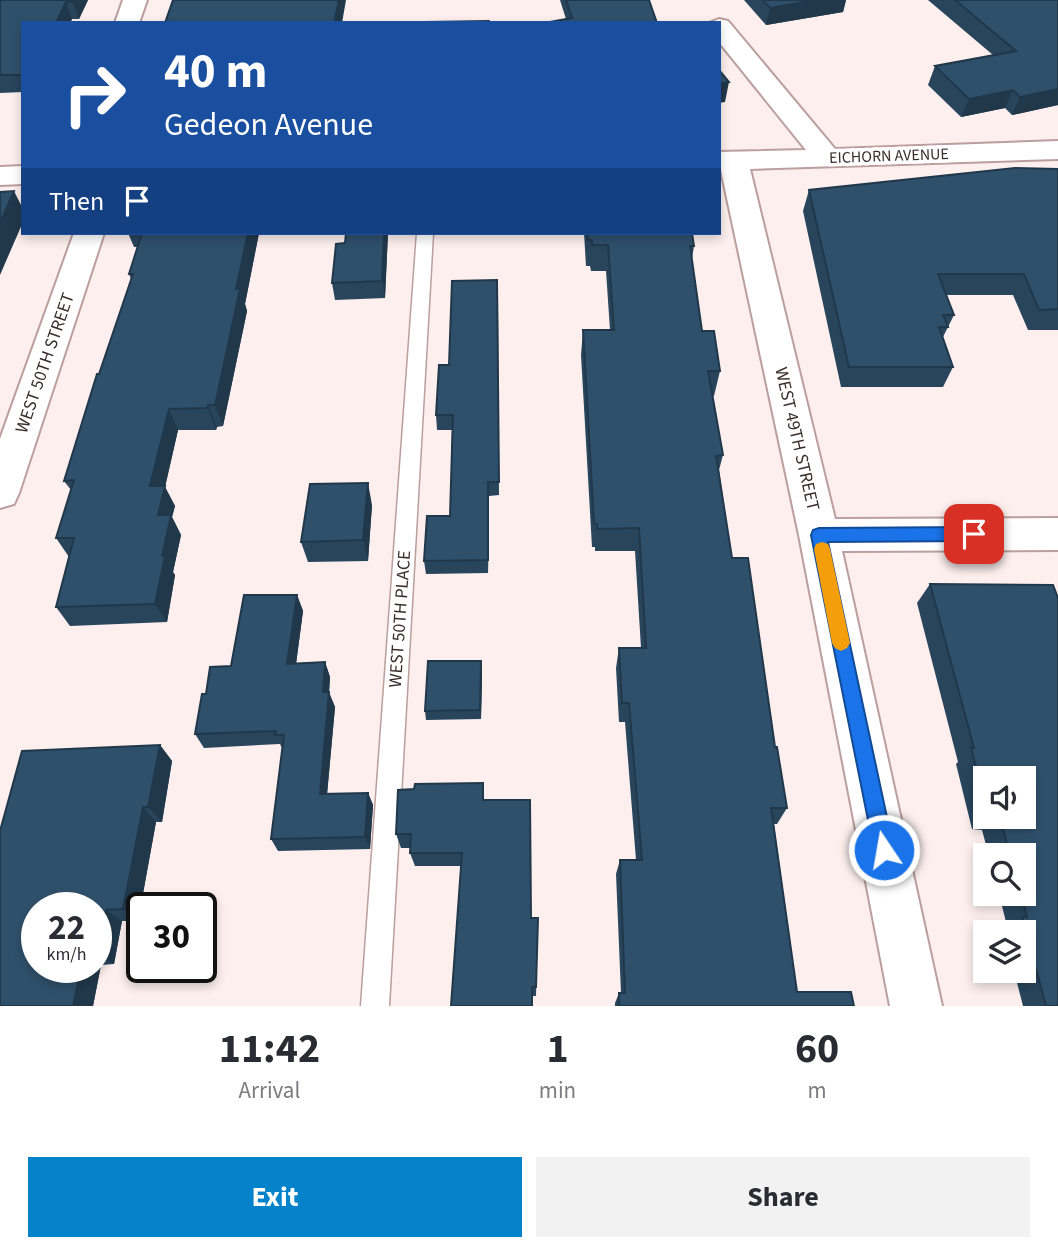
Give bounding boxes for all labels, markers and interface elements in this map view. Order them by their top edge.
text: 40 m [164,37,268,107]
icon: right [49,49,140,140]
text: Gedeon Avenue [164,102,373,148]
street label: EICHORN AVENUE [829,143,949,169]
icon: arrive [118,182,156,220]
text: Then [49,183,104,220]
street label: WEST 50TH STREET [9,289,81,436]
street label: WEST 49TH STREET [768,365,826,514]
pin [944,504,1004,564]
icon: arrive [955,515,993,553]
street label: WEST 50TH PLACE [383,550,417,688]
map controls [973,766,1036,983]
button: sound [973,766,1036,829]
position arrow [847,813,921,887]
button: search [973,843,1036,906]
speed limit sign: 30 [126,892,217,983]
text: 22 [48,903,85,953]
button: layers [973,920,1036,983]
text: km/h [47,942,86,967]
text: 11:42 [219,1019,320,1079]
text: 1 [546,1019,569,1079]
text: 60 [795,1019,839,1079]
text: Arrival [238,1074,300,1107]
text: min [539,1074,576,1107]
text: m [808,1074,827,1107]
button: Exit [28,1157,522,1237]
button: Share [536,1157,1030,1237]

